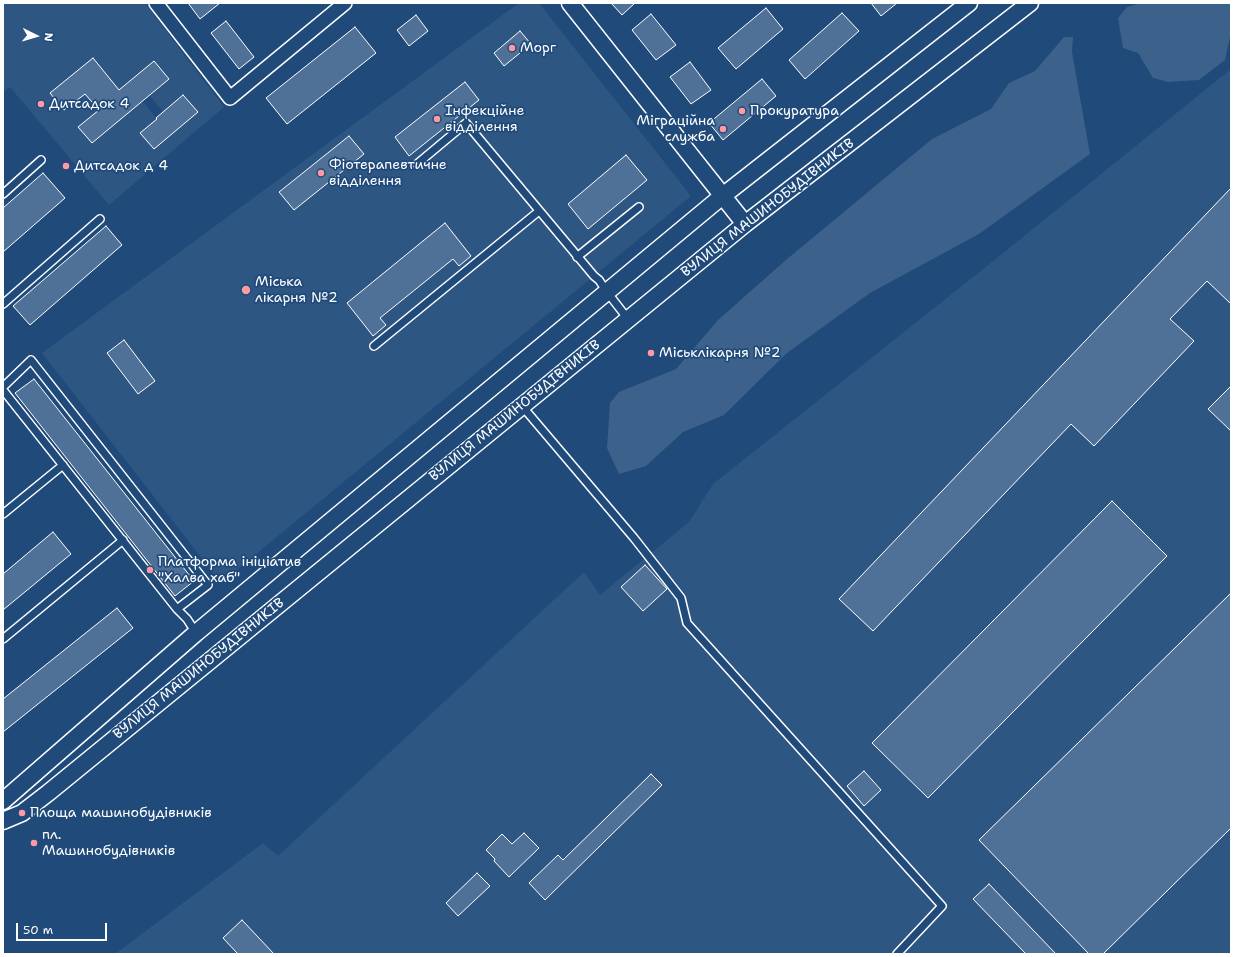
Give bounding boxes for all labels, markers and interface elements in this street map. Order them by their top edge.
north arrow [16,16,56,56]
text: N [41,32,56,42]
place label: Морг [520,40,556,56]
marker: Морг [507,43,517,53]
place label: Дитсадок 4 [49,96,129,112]
marker: Дитсадок 4 [36,99,46,109]
place label: Інфекційне відділення [445,103,524,136]
place label: Прокуратура [750,103,839,119]
marker: Прокуратура [737,106,747,116]
place label: Міграційна служба [636,113,715,146]
marker: Інфекційне відділення [432,114,442,124]
marker: Міграційна служба [718,124,728,134]
street label: ВУЛИЦЯ МАШИНОБУДІВНИКІВ [678,135,858,281]
place label: Фіотерапевтичне відділення [329,157,447,190]
place label: Дитсадок д 4 [74,158,168,174]
marker: Дитсадок д 4 [61,161,71,171]
marker: Фіотерапевтичне відділення [316,168,326,178]
place label: Міська лікарня №2 [255,274,338,306]
marker: Міська лікарня №2 [240,284,252,296]
street label: ВУЛИЦЯ МАШИНОБУДІВНИКІВ [426,337,604,485]
place label: Міськлікарня №2 [659,345,781,361]
marker: Міськлікарня №2 [646,348,656,358]
place label: Платформа ініціатив "Халва хаб" [158,554,301,586]
marker: Платформа ініціатив "Халва хаб" [145,565,155,575]
street label: ВУЛИЦЯ МАШИНОБУДІВНИКІВ [110,595,288,743]
place label: Площа машинобудівників [30,805,212,821]
marker: Площа машинобудівників [17,808,27,818]
place label: пл. Машинобудівників [42,827,175,860]
marker: пл. Машинобудівників [29,838,39,848]
scale bar [18,915,109,941]
text: 50 m [23,922,53,938]

